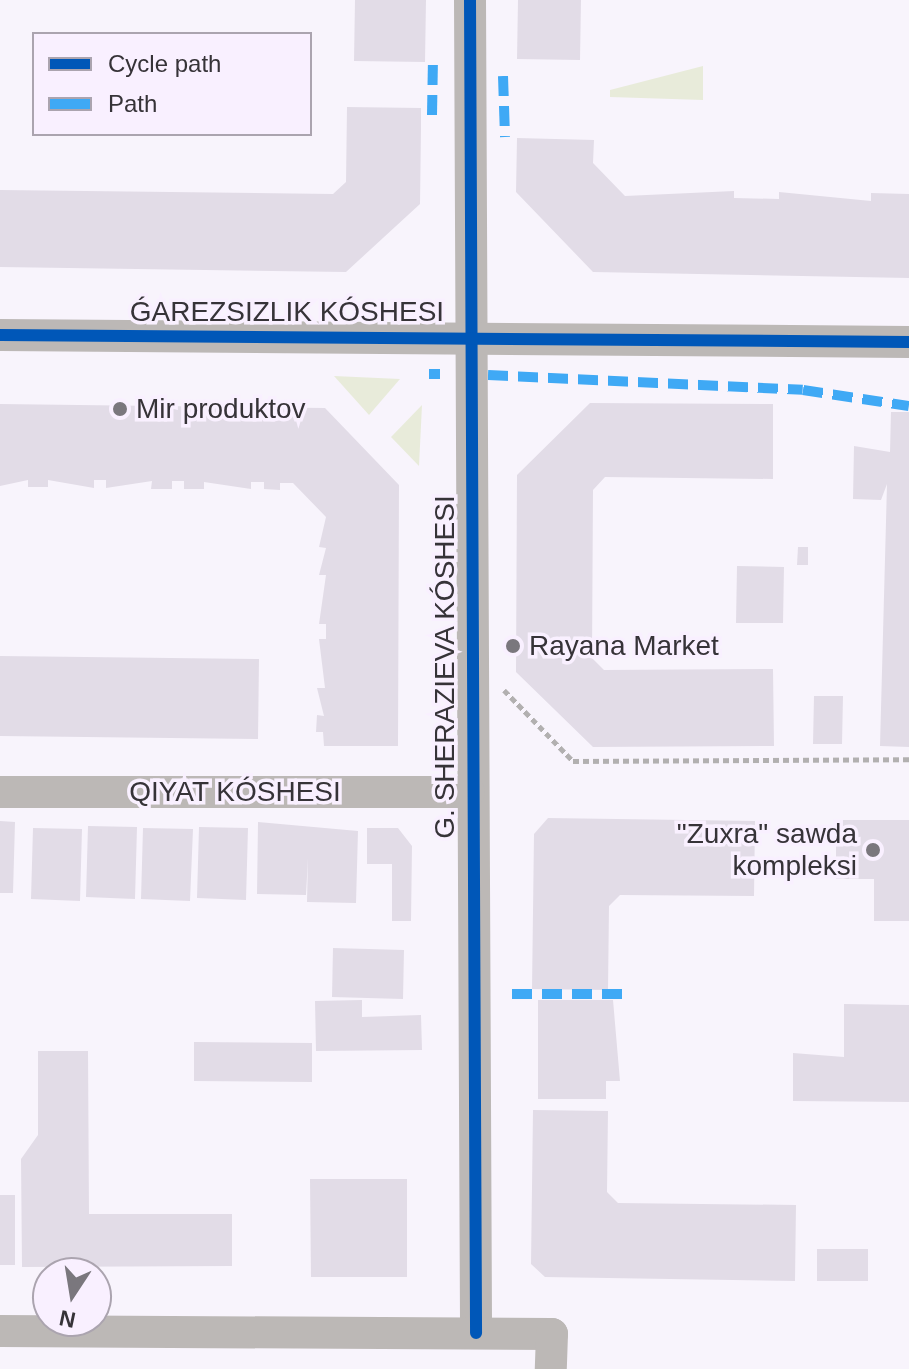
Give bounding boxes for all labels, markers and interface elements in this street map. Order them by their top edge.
legend [32,32,312,136]
text: Cycle path [108,50,221,77]
text: Path [108,90,157,117]
street label: ǴAREZSIZLIK KÓSHESI [130,295,444,329]
place label: Mir produktov [136,392,306,426]
marker: Mir produktov [111,400,129,418]
street label: G. SHERAZIEVA KÓSHESI [428,495,462,839]
place label: Rayana Market [529,629,719,663]
marker: Rayana Market [504,637,522,655]
street label: QIYAT KÓSHESI [129,775,341,809]
place label: "Zuxra" sawda kompleksi [677,817,857,883]
marker: "Zuxra" sawda kompleksi [864,841,882,859]
north arrow [32,1257,112,1337]
text: N [57,1305,78,1333]

